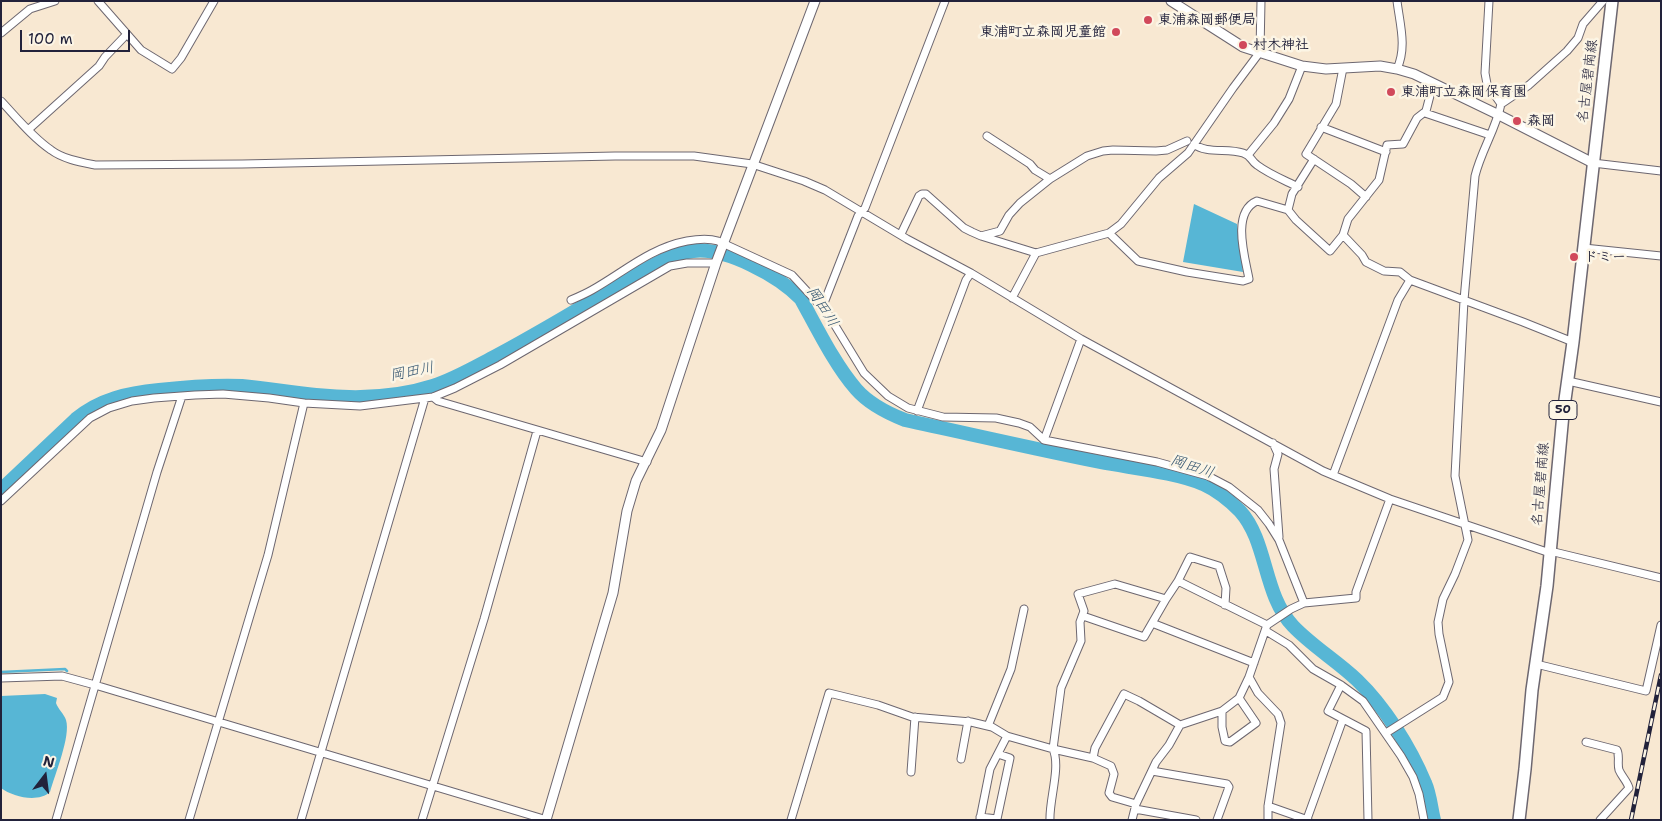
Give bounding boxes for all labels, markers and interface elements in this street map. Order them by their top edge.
place label: 東浦森岡郵便局 [1158,12,1256,28]
marker: 東浦森岡郵便局 [1142,14,1154,26]
scale bar [22,20,132,52]
place label: 東浦町立森岡児童館 [980,24,1106,40]
marker: 東浦町立森岡児童館 [1110,26,1122,38]
text: 100 m [28,29,73,49]
place label: 村木神社 [1253,37,1309,53]
street label: 名古屋碧南線 [1575,38,1601,124]
marker: 村木神社 [1237,39,1249,51]
place label: 東浦町立森岡保育園 [1401,84,1527,100]
marker: 東浦町立森岡保育園 [1385,86,1397,98]
place label: 森岡 [1527,113,1555,129]
marker: 森岡 [1511,115,1523,127]
place label: ドミー [1584,249,1626,265]
marker: ドミー [1568,251,1580,263]
water label: 岡田川 [802,283,842,331]
water label: 岡田川 [388,359,436,385]
road number: 50 [1549,400,1577,420]
street label: 名古屋碧南線 [1529,441,1553,527]
water label: 岡田川 [1168,451,1216,483]
north arrow [20,751,70,801]
text: N [41,751,57,772]

